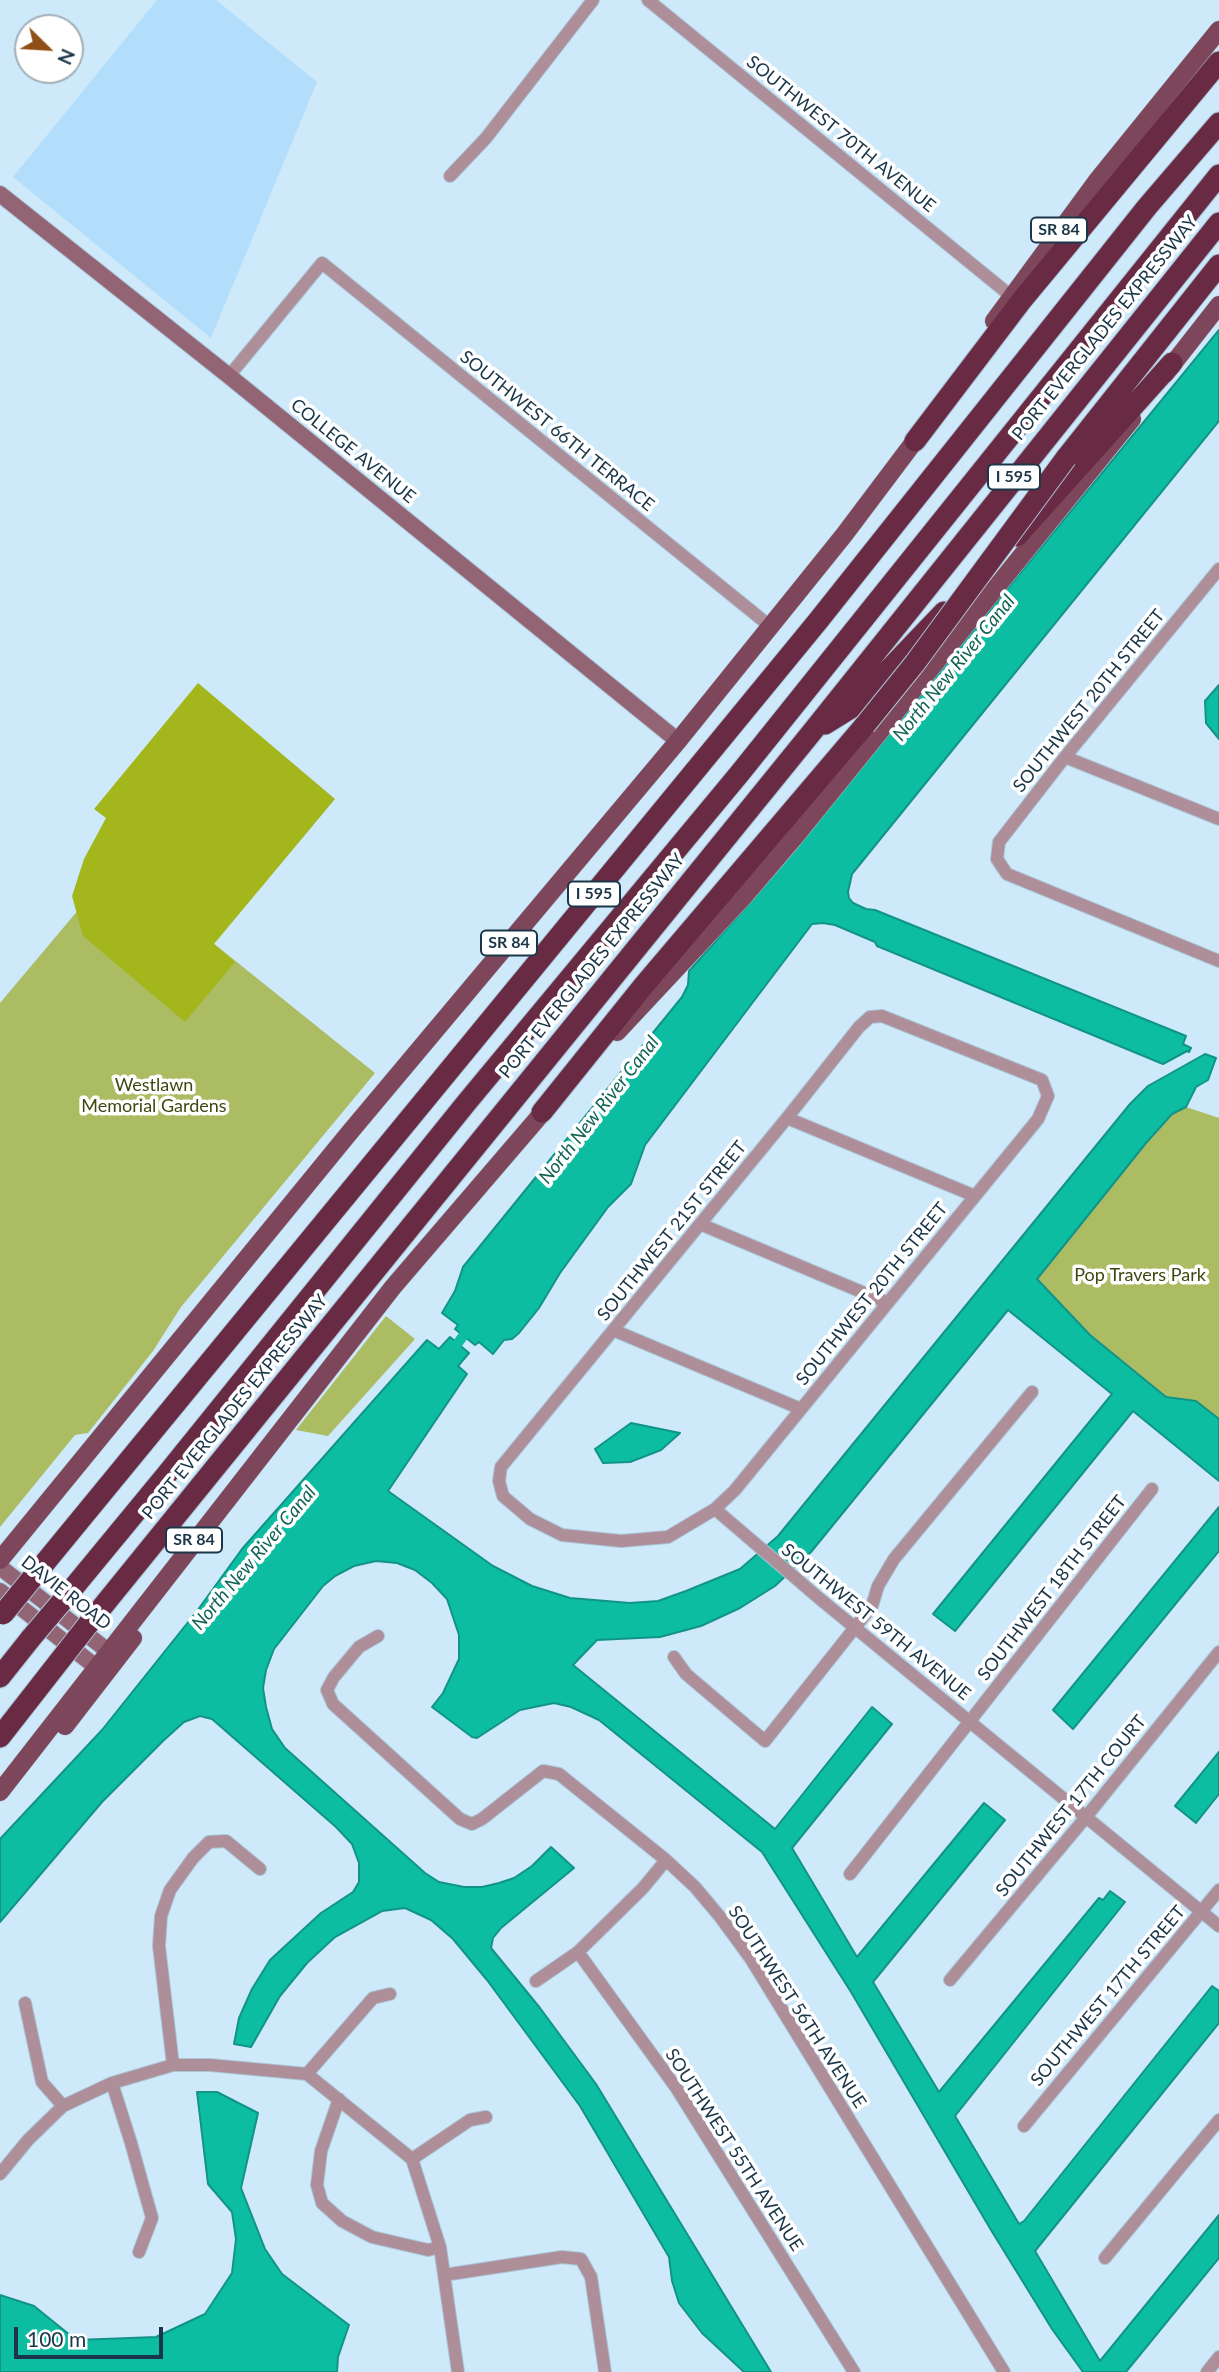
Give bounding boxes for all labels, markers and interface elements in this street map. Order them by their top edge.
north arrow [14,14,84,84]
text: N [53,46,80,68]
street label: SOUTHWEST 70TH AVENUE [742,51,940,217]
street label: PORT EVERGLADES EXPRESSWAY [1008,211,1202,445]
road number: SR 84 [1031,218,1087,242]
street label: SOUTHWEST 66TH TERRACE [456,346,658,516]
street label: COLLEGE AVENUE [286,394,420,508]
road number: I 595 [988,464,1040,490]
water label: North New River Canal [888,590,1020,746]
street label: SOUTHWEST 20TH STREET [1009,605,1169,797]
street label: PORT EVERGLADES EXPRESSWAY [495,849,689,1083]
road number: I 595 [568,881,620,906]
road number: SR 84 [481,931,537,956]
water label: North New River Canal [534,1032,664,1188]
park label: Westlawn Memorial Gardens [81,1074,227,1116]
street label: SOUTHWEST 21ST STREET [593,1137,751,1325]
street label: SOUTHWEST 20TH STREET [792,1198,952,1390]
park label: Pop Travers Park [1074,1264,1206,1286]
street label: PORT EVERGLADES EXPRESSWAY [138,1290,332,1524]
water label: North New River Canal [187,1481,321,1635]
street label: SOUTHWEST 18TH STREET [973,1491,1131,1685]
road number: SR 84 [166,1528,222,1552]
street label: SOUTHWEST 59TH AVENUE [777,1539,975,1705]
street label: DAVIE ROAD [17,1551,115,1635]
street label: SOUTHWEST 17TH COURT [991,1711,1151,1901]
street label: SOUTHWEST 17TH STREET [1026,1901,1190,2091]
street label: SOUTHWEST 56TH AVENUE [723,1902,871,2112]
street label: SOUTHWEST 55TH AVENUE [660,2045,808,2255]
scale bar [18,2312,166,2356]
text: 100 m [27,2326,86,2351]

